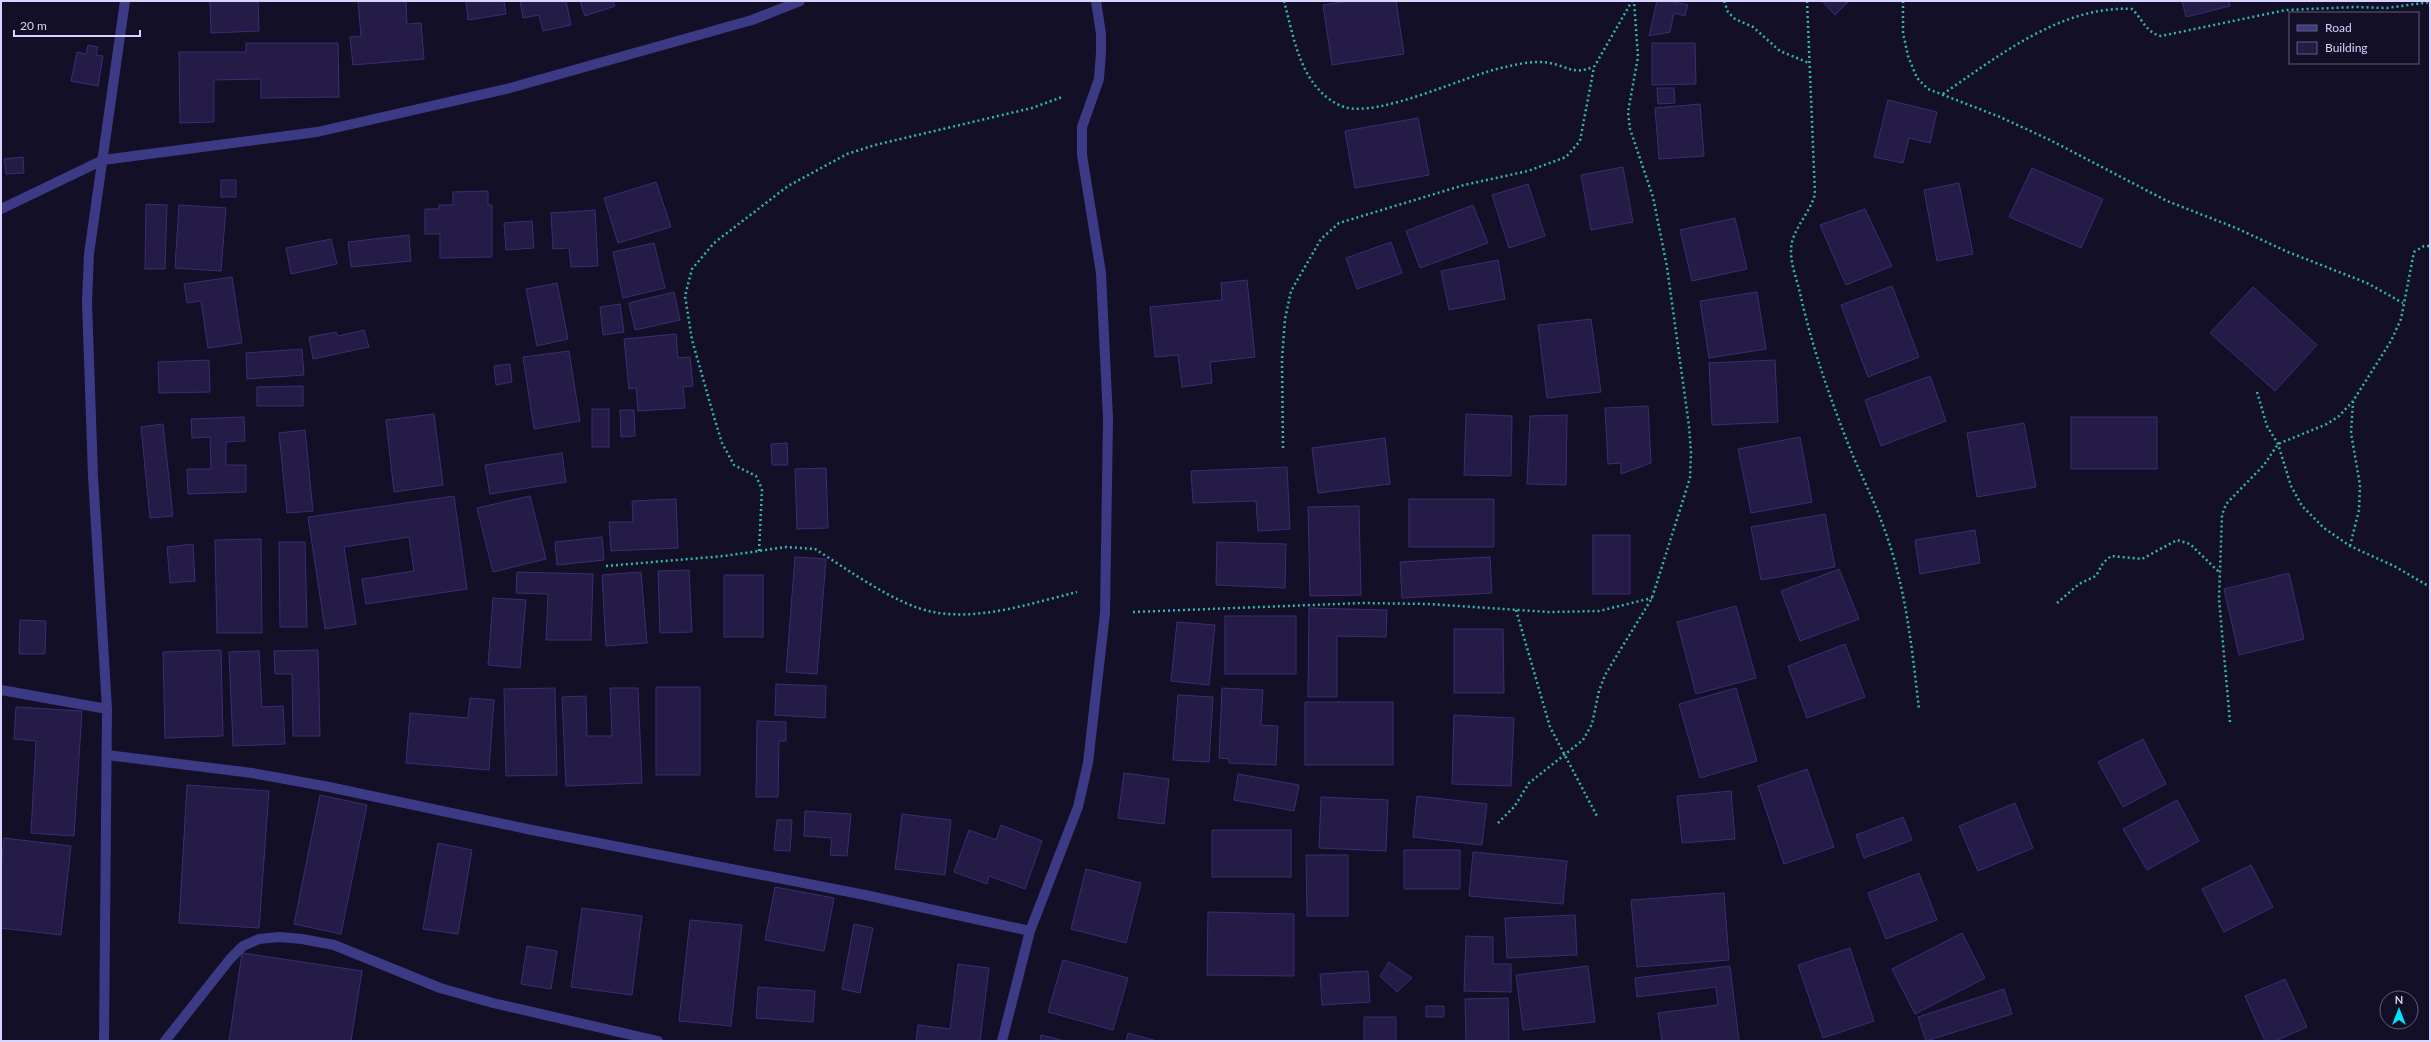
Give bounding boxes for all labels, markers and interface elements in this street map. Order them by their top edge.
scale bar [14,12,140,38]
legend [2289,12,2419,64]
text: 20 m [20,18,47,33]
text: Road [2325,20,2352,35]
text: Building [2325,40,2368,55]
north arrow [2379,990,2419,1030]
text: N [2395,993,2403,1006]

